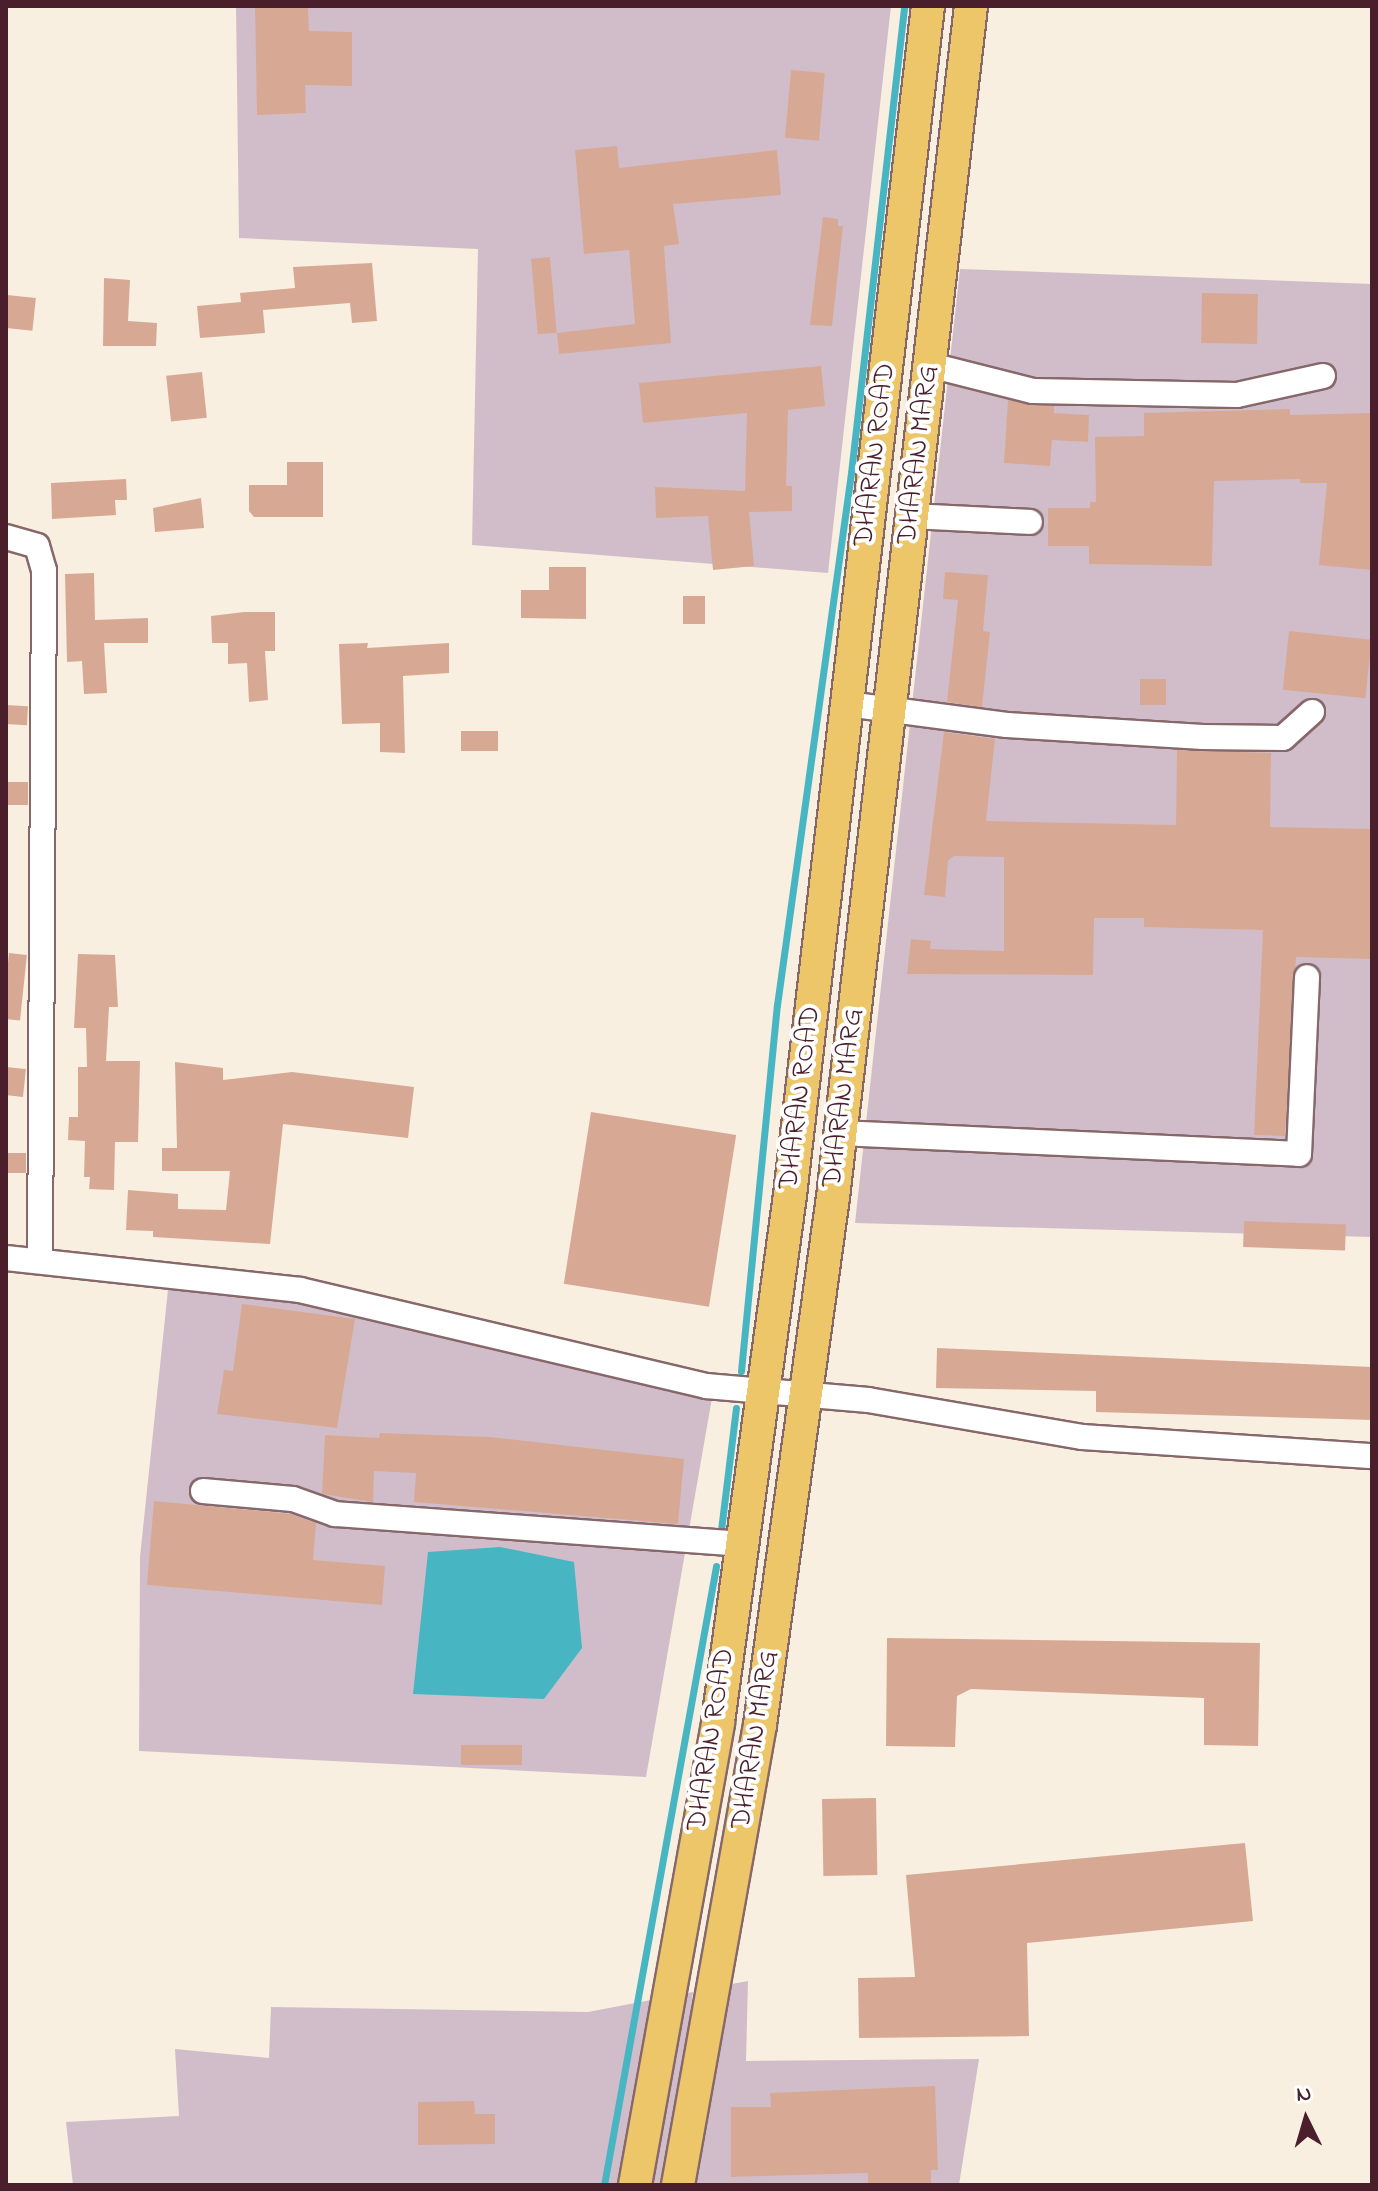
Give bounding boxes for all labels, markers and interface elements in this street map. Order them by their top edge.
street label: DHARAN ROAD [848,361,904,549]
street label: DHARAN MARG [891,363,947,547]
street label: DHARAN ROAD [773,1004,829,1192]
street label: DHARAN MARG [816,1006,872,1190]
street label: DHARAN ROAD [681,1646,743,1834]
street label: DHARAN MARG [725,1648,787,1832]
north arrow [1266,2079,1346,2159]
text: N [1295,2079,1313,2112]

